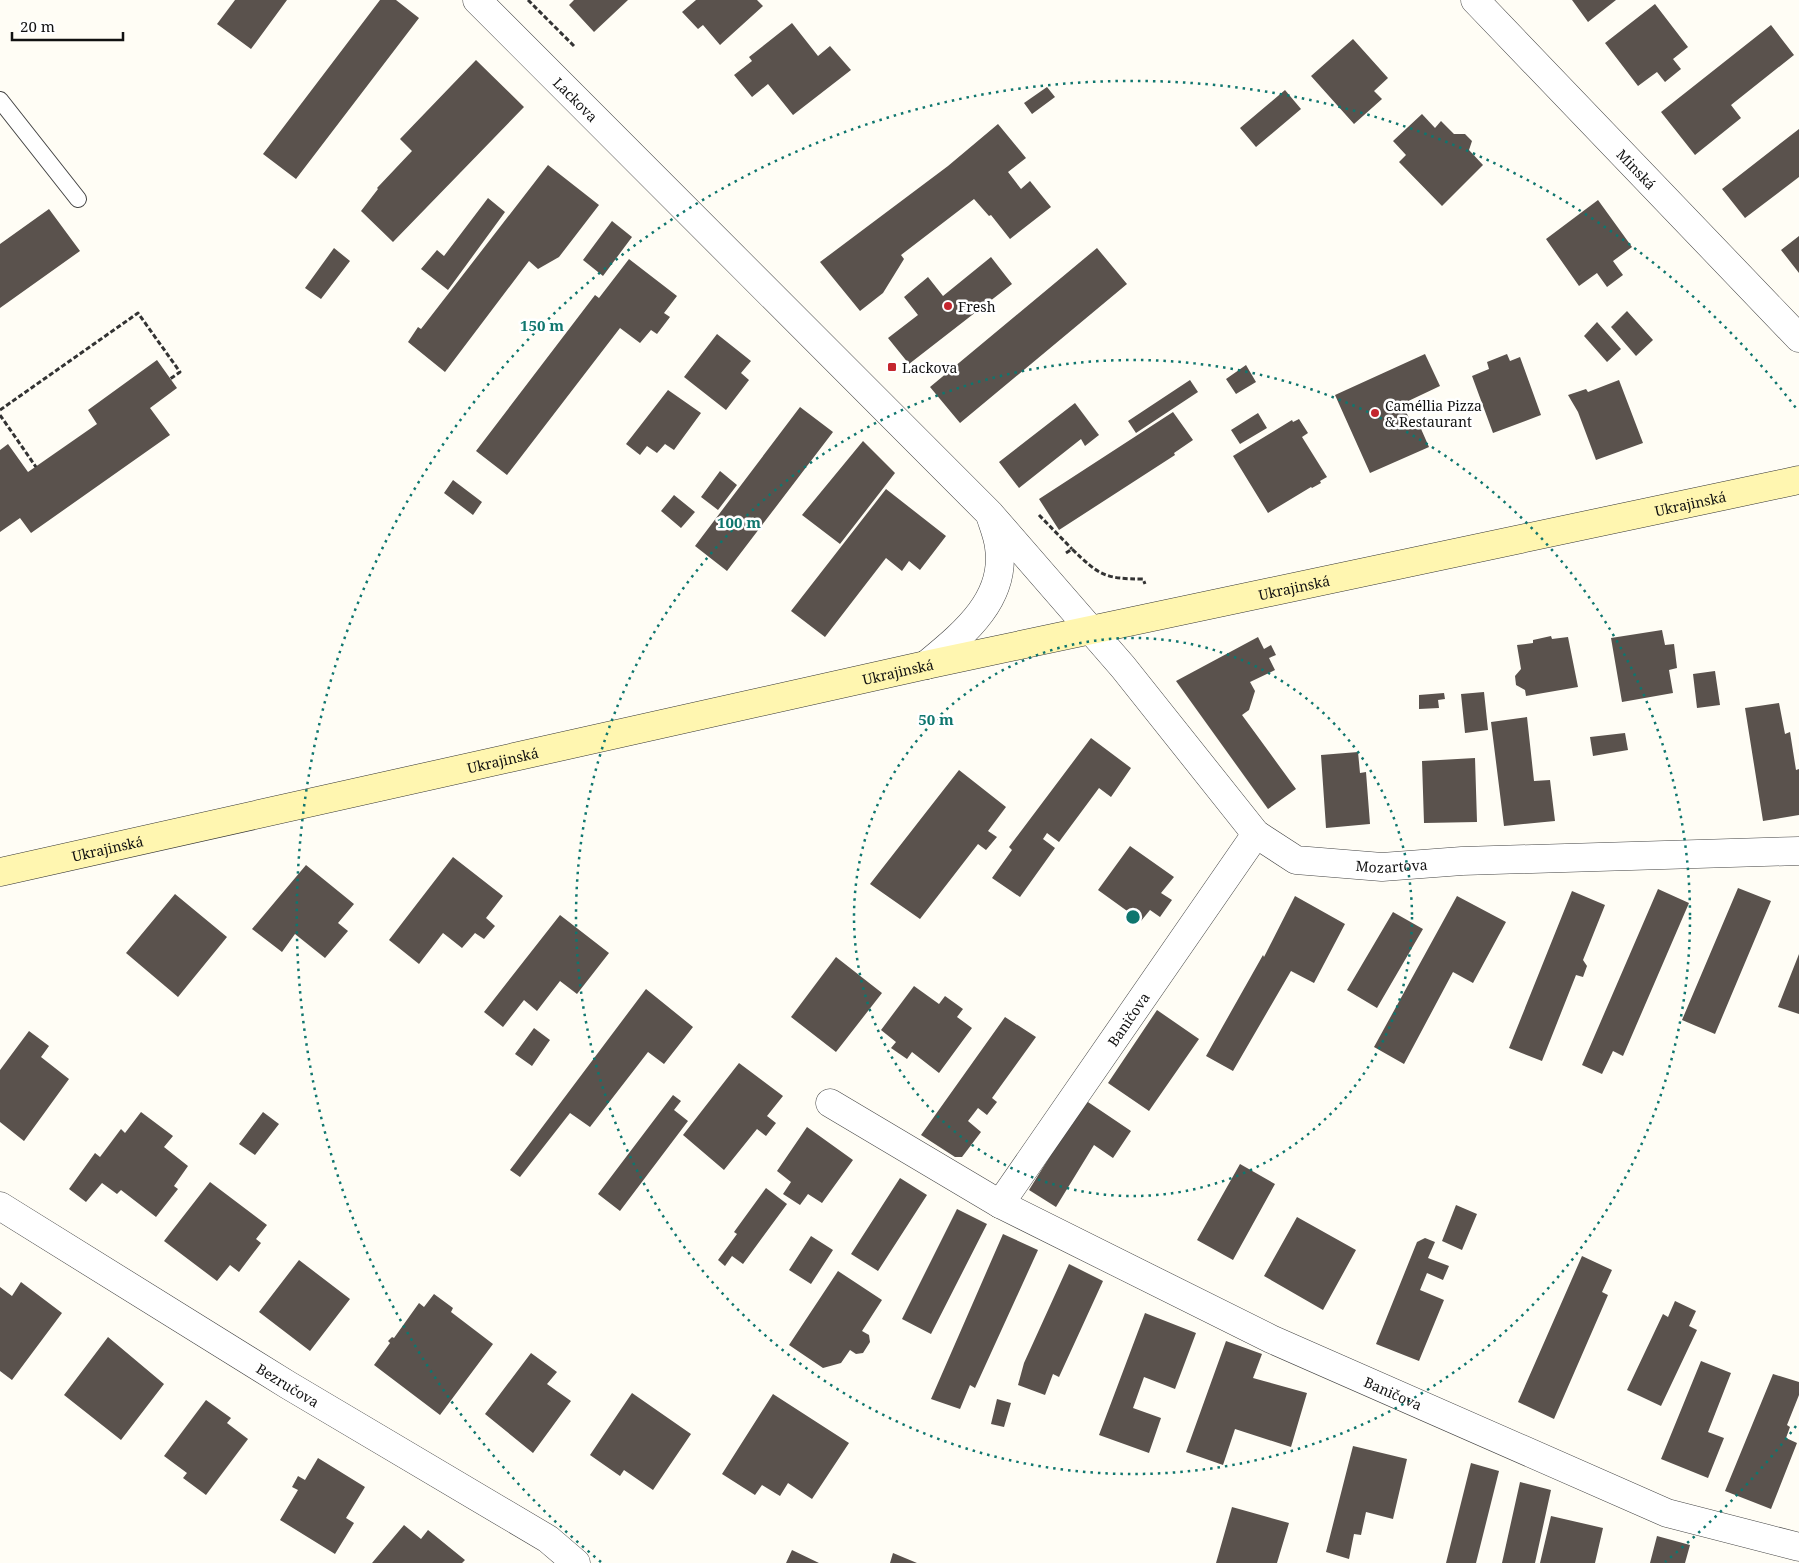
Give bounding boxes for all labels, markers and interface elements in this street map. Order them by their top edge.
scale bar [12,10,124,42]
text: 20 m [20,16,55,36]
street label: Lackova [550,73,602,126]
street label: Minská [1613,145,1661,193]
place label: Fresh [958,297,996,316]
marker: Fresh [942,300,954,312]
text: 150 m [520,315,564,335]
place label: Lackova [902,358,958,377]
marker: Lackova [886,361,898,373]
place label: Caméllia Pizza & Restaurant [1385,396,1482,431]
marker: Caméllia Pizza & Restaurant [1369,407,1381,419]
street label: Ukrajinská [1653,486,1728,520]
text: 100 m [717,512,761,532]
street label: Ukrajinská [1256,570,1332,604]
street label: Ukrajinská [860,654,935,688]
text: 50 m [918,709,954,729]
street label: Ukrajinská [465,742,540,777]
street label: Ukrajinská [70,831,145,865]
street label: Mozartova [1355,854,1428,877]
centre of rings [1124,908,1142,926]
street label: Baničova [1103,988,1153,1050]
street label: Bezručova [253,1358,323,1411]
street label: Baničova [1361,1372,1425,1414]

